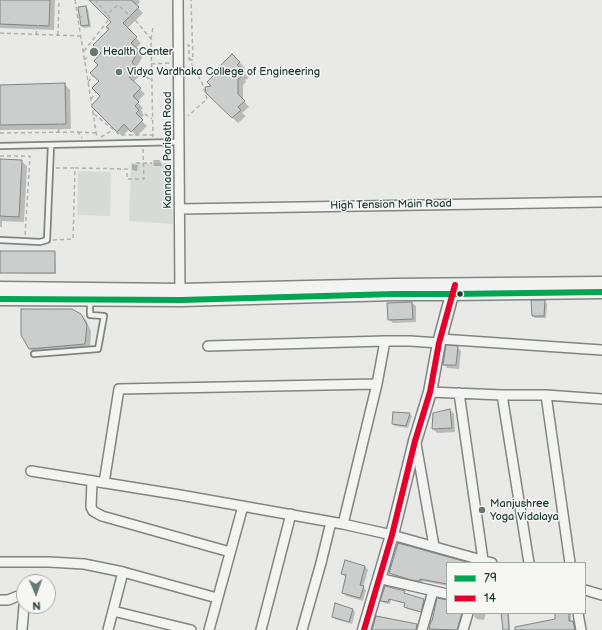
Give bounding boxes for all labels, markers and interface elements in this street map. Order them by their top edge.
place label: Health Center [103,45,173,59]
marker: Health Center [88,46,100,58]
place label: Vidya Vardhaka College of Engineering [127,65,320,79]
marker: Vidya Vardhaka College of Engineering [114,67,124,77]
street label: Kannada Parisath Road [161,91,175,209]
street label: High Tension Main Road [330,197,452,213]
unlabelled marker [455,289,465,299]
place label: Manjushree Yoga Vidalaya [490,497,559,523]
marker: Manjushree Yoga Vidalaya [477,505,487,515]
legend [446,562,586,614]
text: 79 [484,571,497,586]
north arrow [16,574,56,614]
text: 14 [484,591,496,606]
text: N [32,599,41,612]

